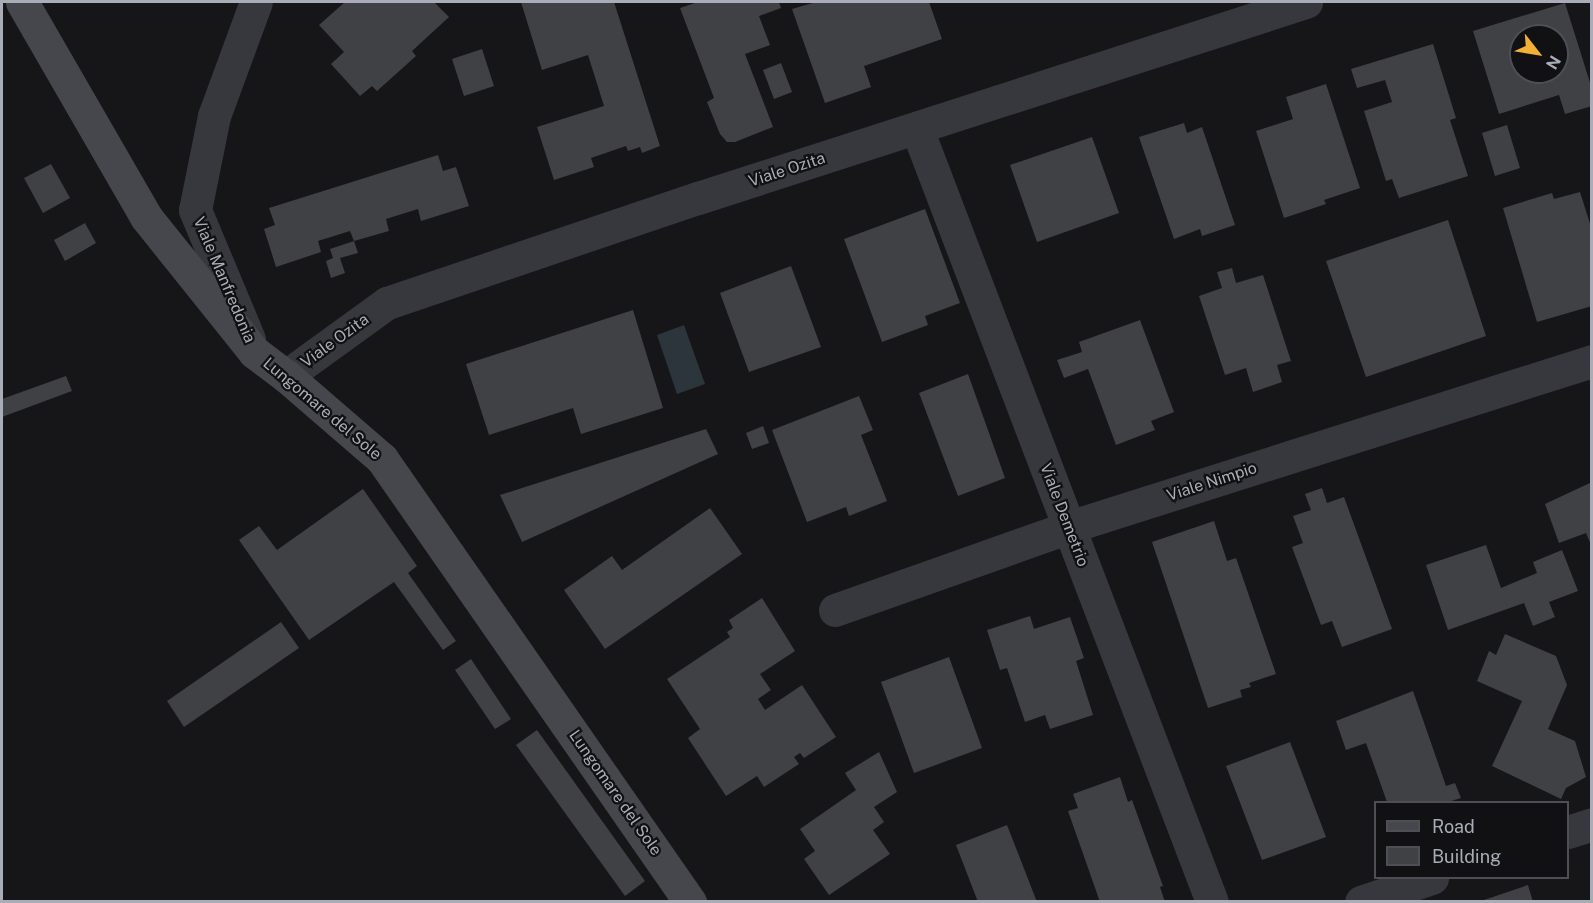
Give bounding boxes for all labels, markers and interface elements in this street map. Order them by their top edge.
north arrow [1509,24,1569,84]
text: N [1542,52,1565,73]
street label: Viale Ozita [746,149,828,191]
street label: Viale Manfredonia [189,214,259,346]
street label: Viale Ozita [297,310,373,372]
street label: Lungomare del Sole [259,354,385,464]
street label: Viale Nimpio [1165,458,1259,506]
street label: Viale Demetrio [1035,461,1093,569]
street label: Lungomare del Sole [564,726,666,860]
legend [1374,801,1569,879]
text: Road [1432,816,1475,837]
text: Building [1432,846,1501,867]

